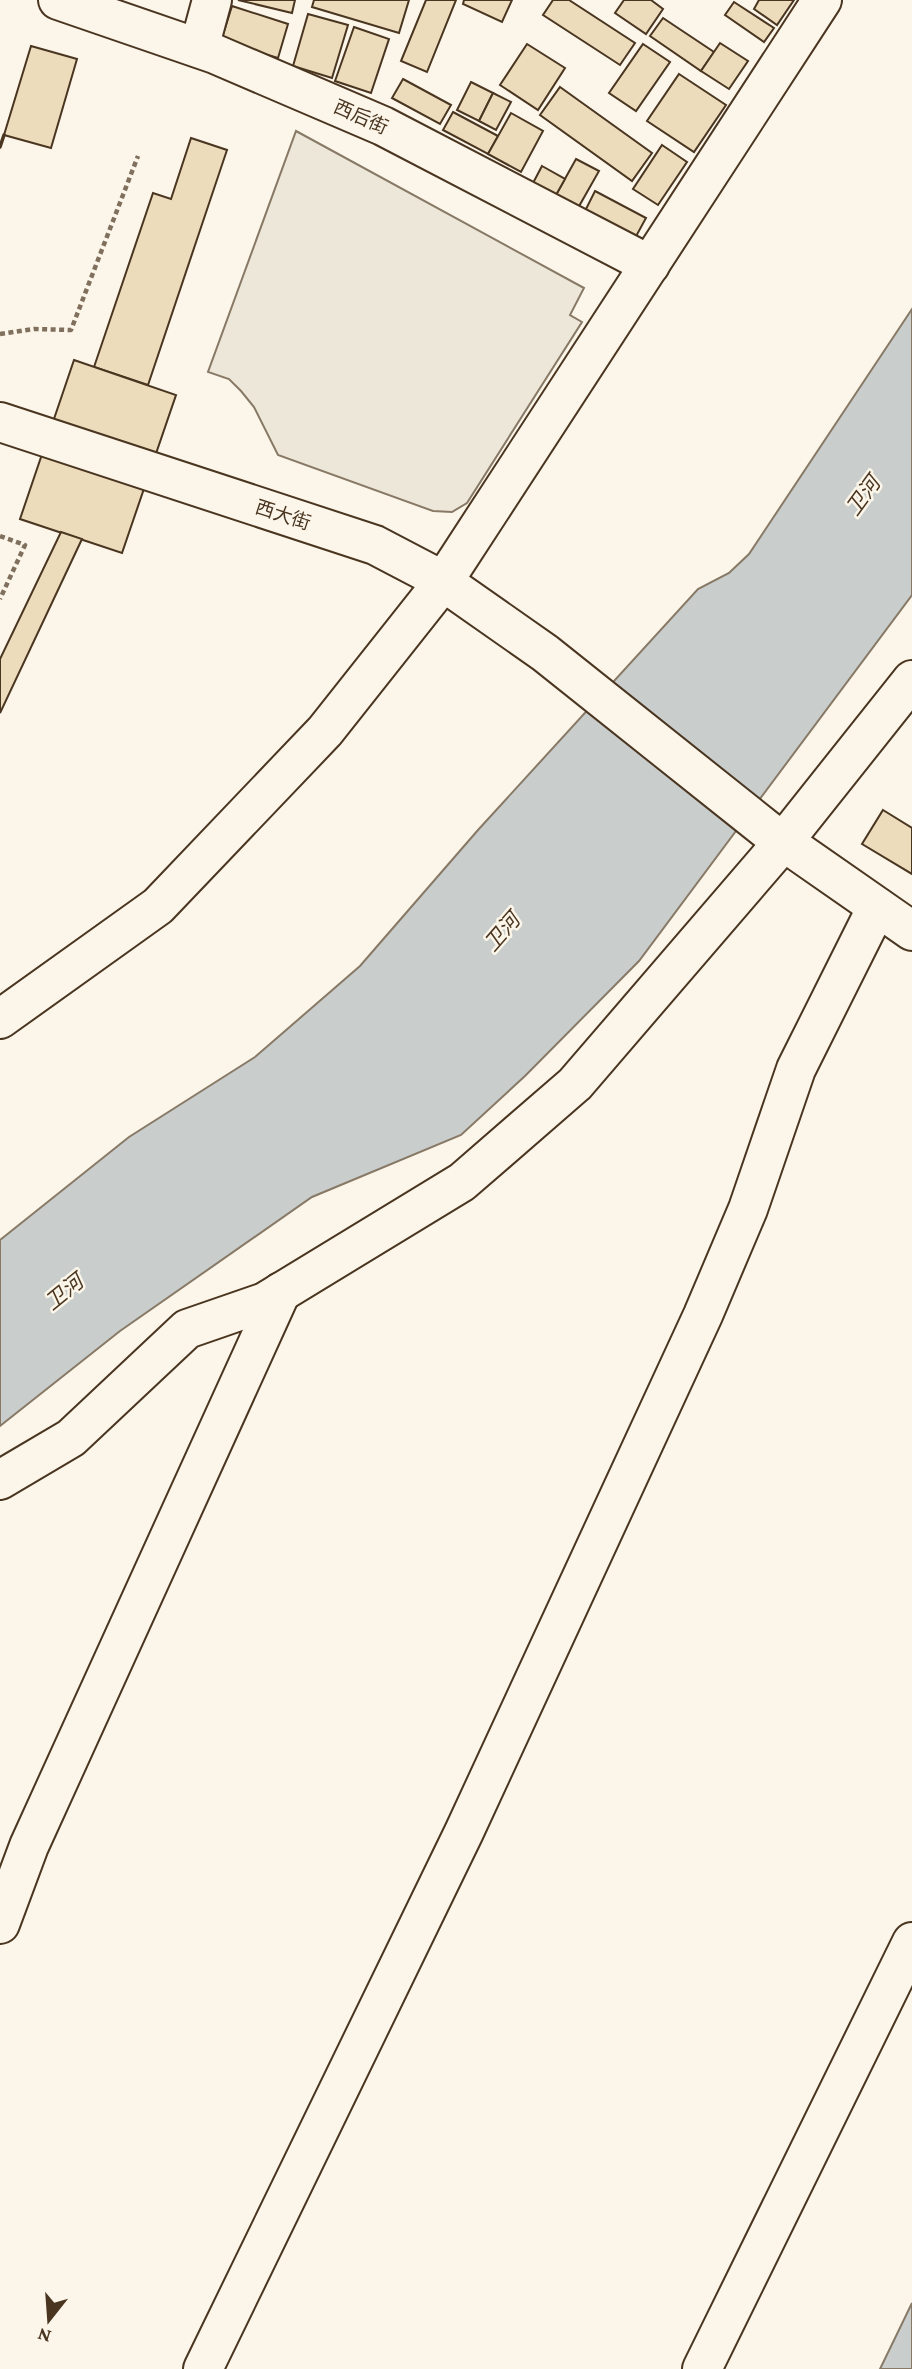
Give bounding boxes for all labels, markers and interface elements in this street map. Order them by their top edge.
street label: 西后街 [331,96,391,138]
water label: 卫河 [841,469,887,520]
street label: 西大街 [253,496,313,534]
water label: 卫河 [479,905,527,956]
water label: 卫河 [40,1267,91,1315]
north arrow [14,2285,84,2355]
text: N [35,2324,53,2348]

